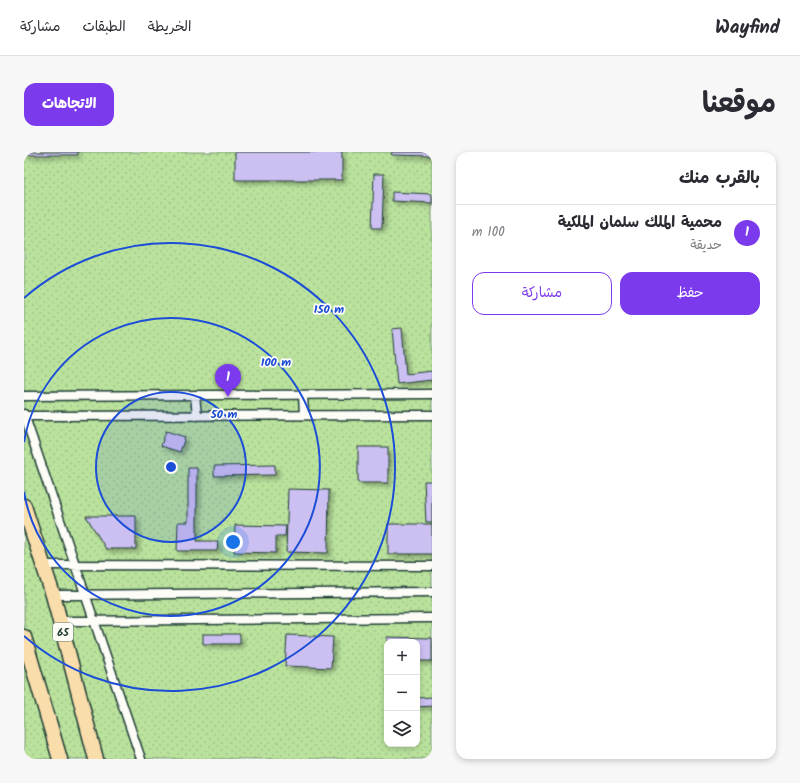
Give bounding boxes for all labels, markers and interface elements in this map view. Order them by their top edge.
text: Wayfind [715,13,780,43]
text: مشاركة [20,16,60,38]
text: الطبقات [82,16,126,38]
text: الخريطة [148,16,191,38]
text: موقعنا [702,82,776,127]
button: الاتجاهات [24,83,114,126]
text: بالقرب منك [679,165,760,192]
text: محمية الملك سلمان الملكية [558,211,722,235]
text: 100 m [472,222,505,243]
text: 1 [745,222,749,243]
text: حديقة [690,235,722,256]
button: مشاركة [472,272,612,315]
button: حفظ [620,272,760,315]
text: 150 m [314,300,344,319]
text: 100 m [261,353,291,372]
pin: 1 [215,364,241,397]
text: 50 m [210,405,238,424]
centre of rings [164,460,178,474]
your location [223,532,243,552]
road number: 65 [53,623,73,641]
map controls [384,639,420,747]
button: + [384,639,420,675]
button: − [384,675,420,711]
button: layers [384,711,420,747]

